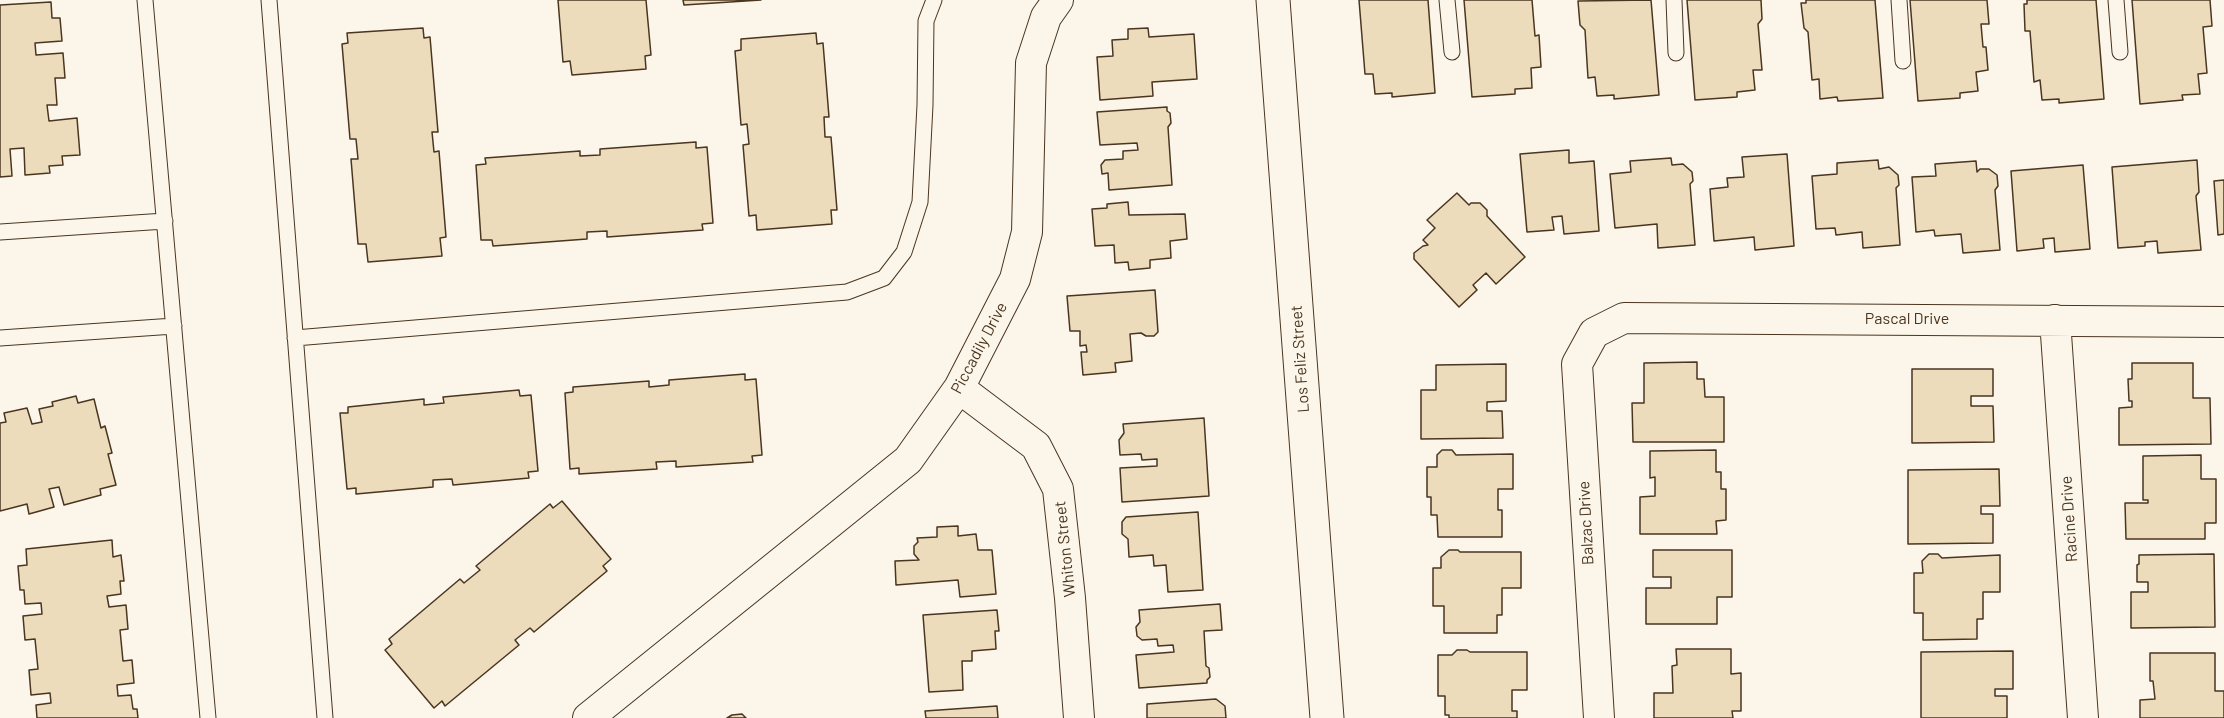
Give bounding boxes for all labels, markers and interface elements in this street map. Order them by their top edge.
street label: Piccadily Drive [947,299,1011,397]
street label: Los Feliz Street [1287,305,1313,413]
street label: Pascal Drive [1865,309,1949,329]
street label: Racine Drive [2056,475,2082,563]
street label: Balzac Drive [1574,480,1598,566]
street label: Whiton Street [1050,500,1080,598]

